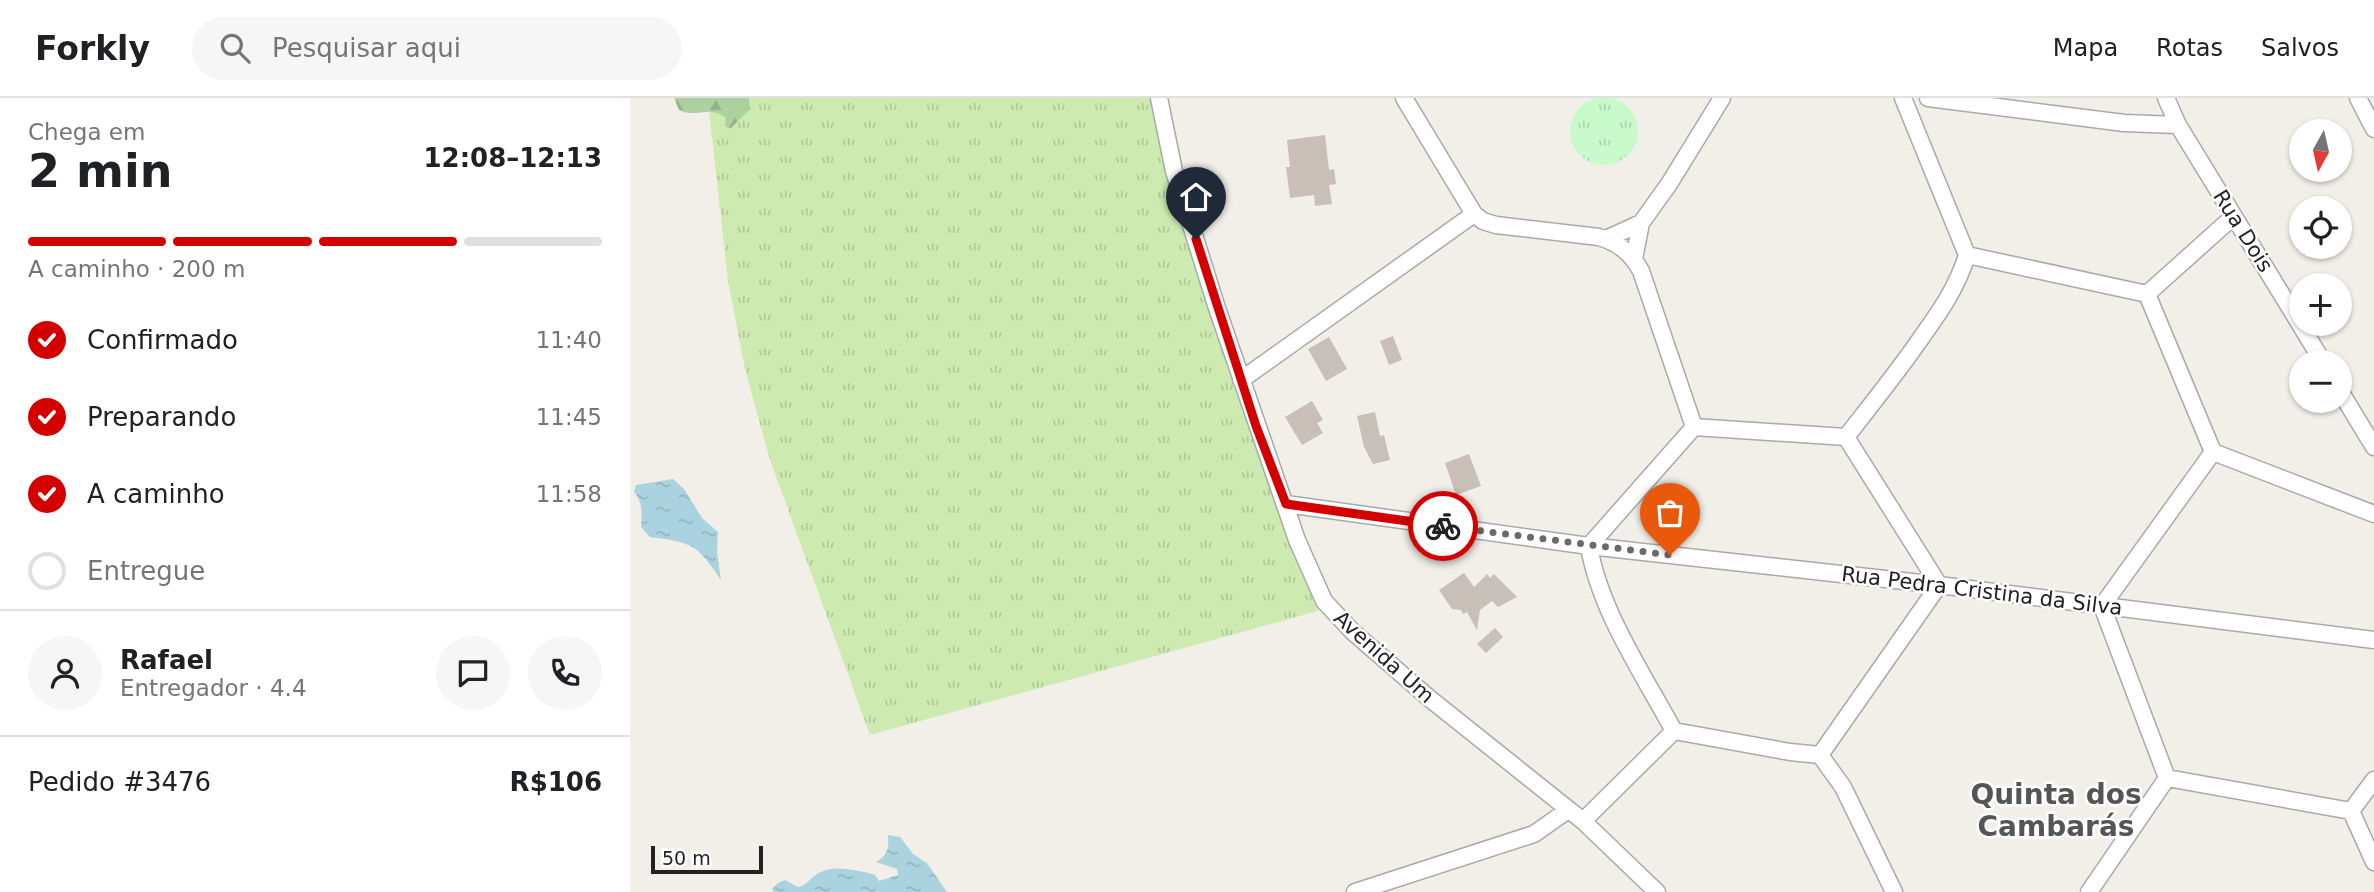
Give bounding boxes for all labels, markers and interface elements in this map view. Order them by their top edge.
search box [192,17,682,80]
text: Forkly [35,29,150,68]
icon: search [216,29,254,67]
text: Pesquisar aqui [272,33,461,63]
text: Mapa [2053,34,2118,62]
text: Rotas [2156,34,2223,62]
text: Salvos [2261,34,2339,62]
text: Chega em [28,119,145,145]
north arrow [2289,119,2352,182]
map controls [2289,119,2352,413]
text: 12:08–12:13 [423,143,602,173]
text: 2 min [28,144,172,198]
pin [1166,167,1226,239]
icon: home [1177,178,1215,216]
street label: Rua Dois [2208,186,2278,276]
button: locate [2289,196,2352,259]
text: A caminho · 200 m [28,256,245,282]
button: + [2289,273,2352,336]
icon: check [28,321,66,359]
text: Confirmado [87,325,238,355]
text: 11:40 [536,327,602,353]
button: − [2289,350,2352,413]
icon: check [28,398,66,436]
text: Preparando [87,402,236,432]
text: 11:45 [536,404,602,430]
icon: check [28,475,66,513]
text: A caminho [87,479,225,509]
text: 11:58 [536,481,602,507]
pin [1640,483,1700,555]
courier [1408,491,1478,561]
icon: bag [1651,494,1689,532]
icon: bike [1424,507,1462,545]
text: Entregue [87,556,205,586]
street label: Rua Pedra Cristina da Silva [1840,562,2124,620]
street label: Avenida Um [1329,606,1439,708]
button: person [28,636,102,710]
button: chat [436,636,510,710]
button: phone [528,636,602,710]
text: Rafael [120,645,213,675]
text: Entregador · 4.4 [120,675,307,701]
text: Pedido #3476 [28,767,211,797]
text: R$106 [510,767,602,797]
district label: Quinta dos Cambarás [1970,778,2142,843]
scale bar [651,843,763,875]
text: 50 m [662,847,711,869]

